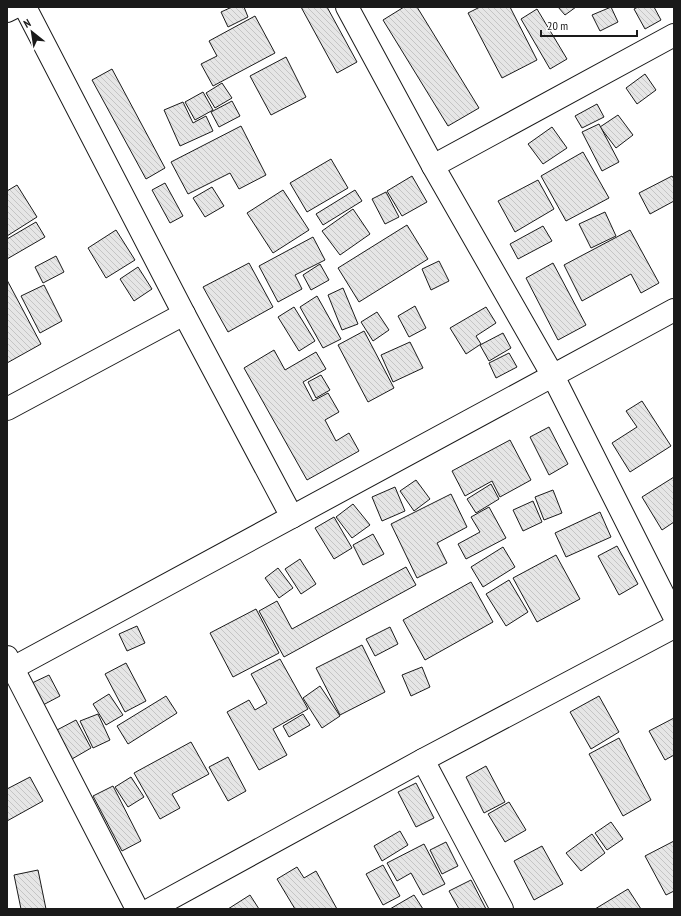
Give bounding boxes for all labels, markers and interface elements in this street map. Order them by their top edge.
north arrow [12,12,52,52]
scale bar [541,12,637,38]
text: N [21,16,33,31]
text: 20 m [547,18,568,33]

